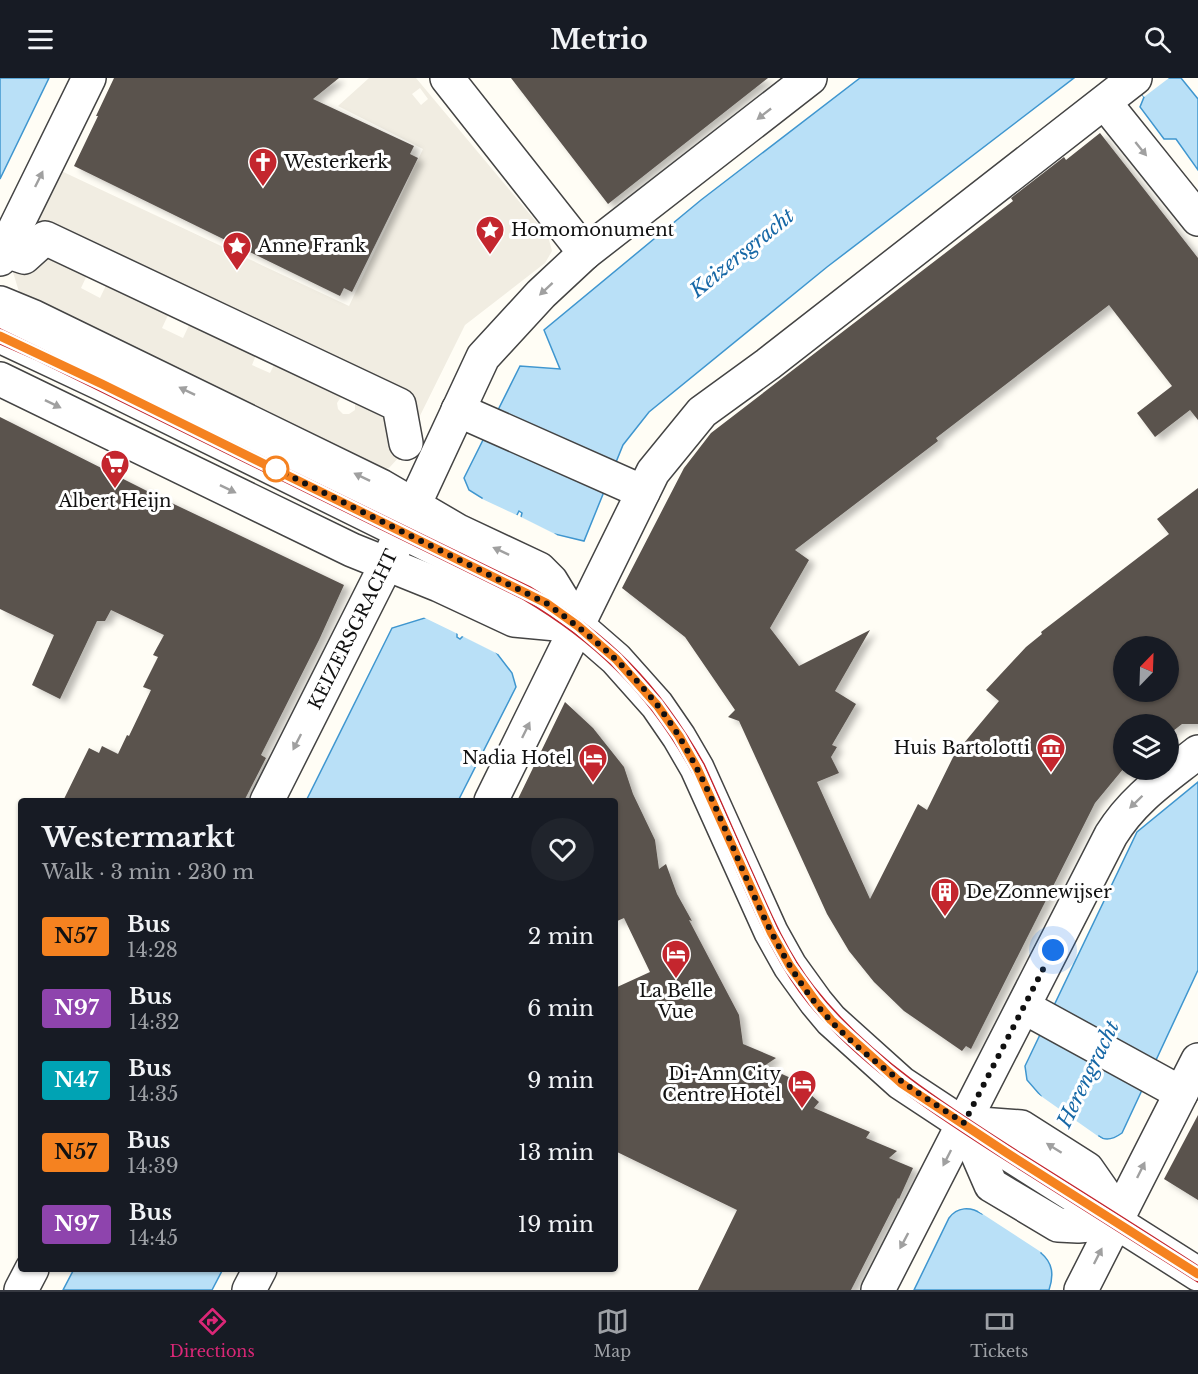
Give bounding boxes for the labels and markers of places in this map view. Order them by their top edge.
church icon: Westerkerk [247,146,279,188]
place label: Westerkerk [283,151,388,173]
place icon: Homomonument [474,214,506,256]
place label: Homomonument [511,219,675,241]
place icon: Anne Frank [221,230,253,272]
place label: Anne Frank [257,235,366,257]
supermarket icon: Albert Heijn [99,448,131,490]
unlabelled marker [263,456,289,482]
place label: Albert Heijn [58,490,171,512]
museum icon: Huis Bartolotti [1035,732,1067,774]
place label: Huis Bartolotti [894,737,1030,759]
hotel icon: Nadia Hotel [577,742,609,784]
place label: Nadia Hotel [462,747,572,769]
building icon: De Zonnewijser [929,876,961,918]
place label: De Zonnewijser [966,881,1112,903]
hotel icon: La Belle Vue [660,938,692,980]
place label: La Belle Vue [639,980,713,1023]
place label: Di-Ann City Centre Hotel [662,1063,781,1106]
hotel icon: Di-Ann City Centre Hotel [786,1068,818,1110]

